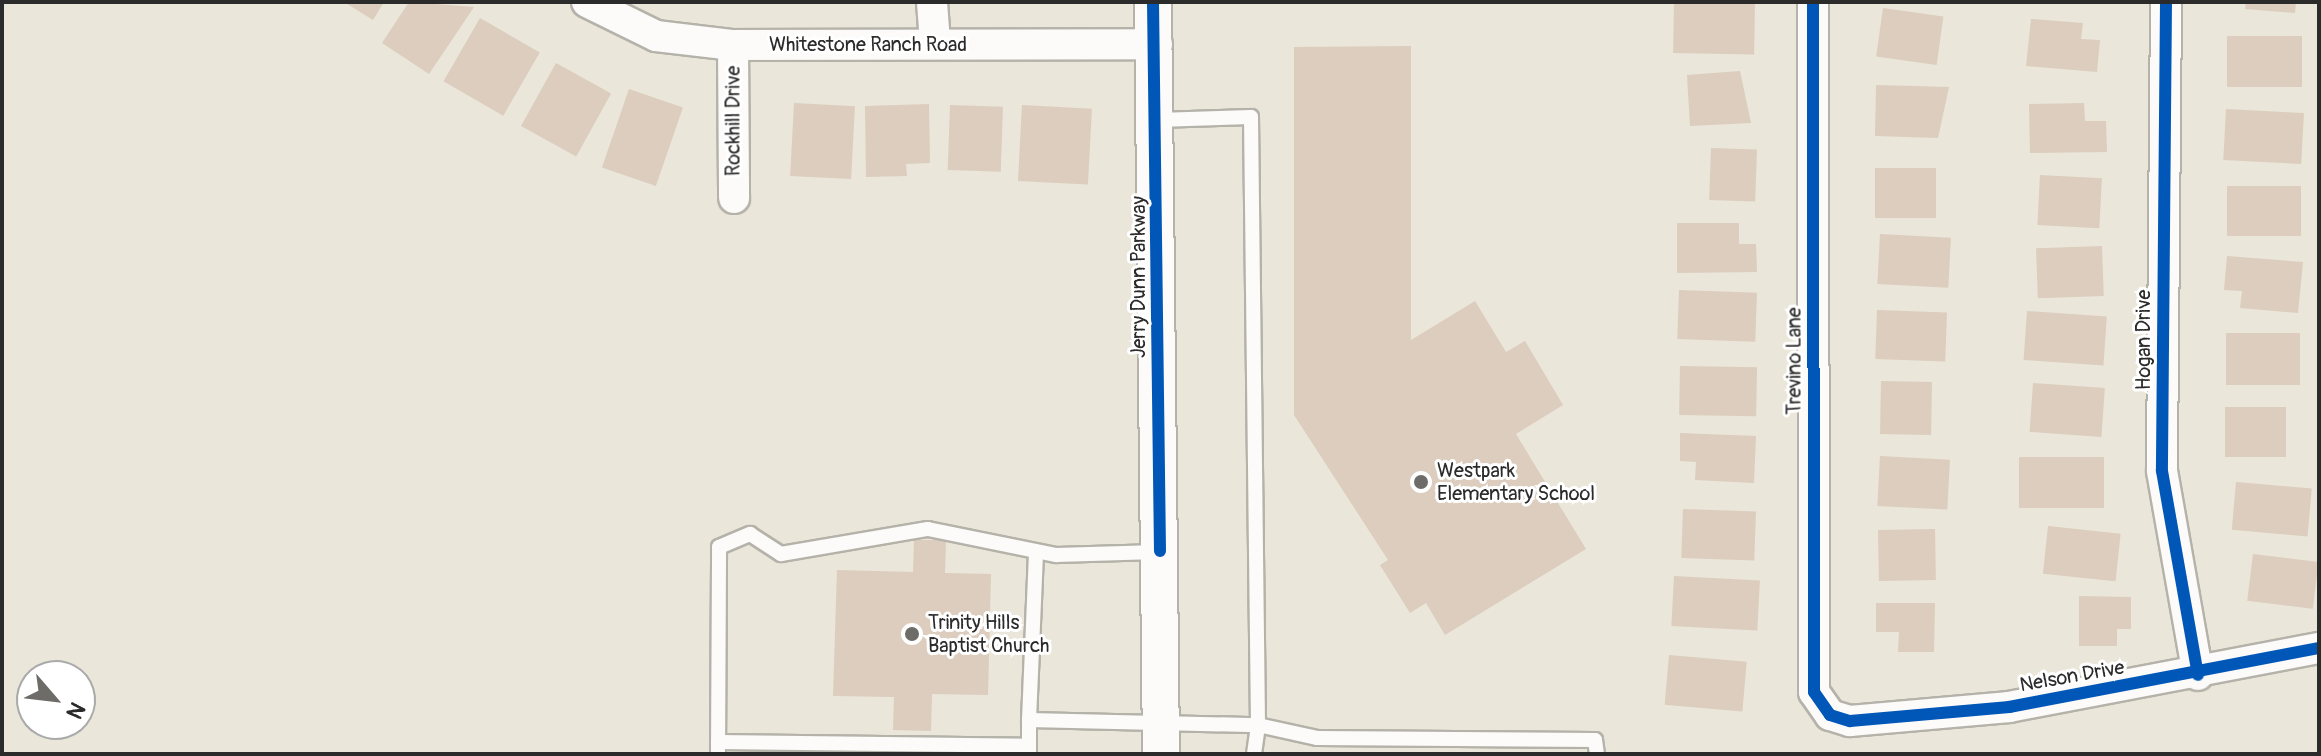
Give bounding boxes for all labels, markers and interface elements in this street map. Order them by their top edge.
street label: Whitestone Ranch Road [769,32,967,56]
street label: Rockhill Drive [721,66,745,176]
street label: Jerry Dunn Parkway [1126,196,1150,358]
street label: Hogan Drive [2131,290,2155,390]
street label: Trevino Lane [1782,307,1806,415]
place label: Westpark Elementary School [1437,458,1595,505]
marker: Westpark Elementary School [1412,473,1430,491]
place label: Trinity Hills Baptist Church [928,610,1049,657]
marker: Trinity Hills Baptist Church [903,625,921,643]
street label: Nelson Drive [2018,655,2126,697]
north arrow [16,660,96,740]
text: N [60,697,91,723]

